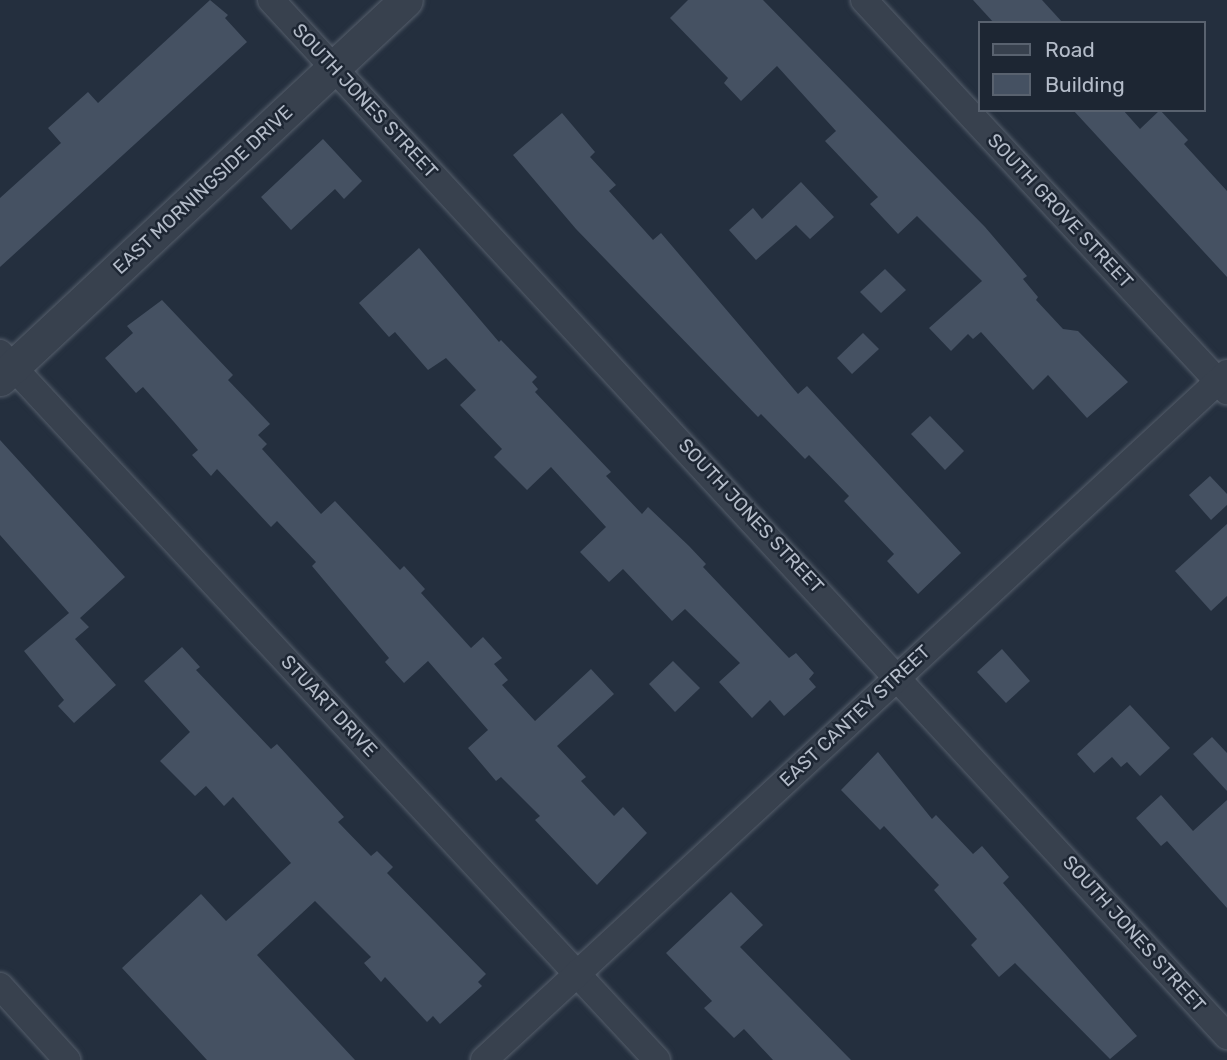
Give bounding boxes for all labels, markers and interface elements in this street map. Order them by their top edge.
street label: SOUTH JONES STREET [288,19,442,183]
legend [978,21,1206,112]
text: Road [1045,37,1095,62]
text: Building [1045,72,1125,97]
street label: EAST MORNINGSIDE DRIVE [108,101,298,279]
street label: SOUTH GROVE STREET [982,129,1138,293]
street label: SOUTH JONES STREET [674,434,828,598]
street label: EAST CANTEY STREET [775,640,935,792]
street label: STUART DRIVE [276,650,382,762]
street label: SOUTH JONES STREET [1058,851,1210,1017]

